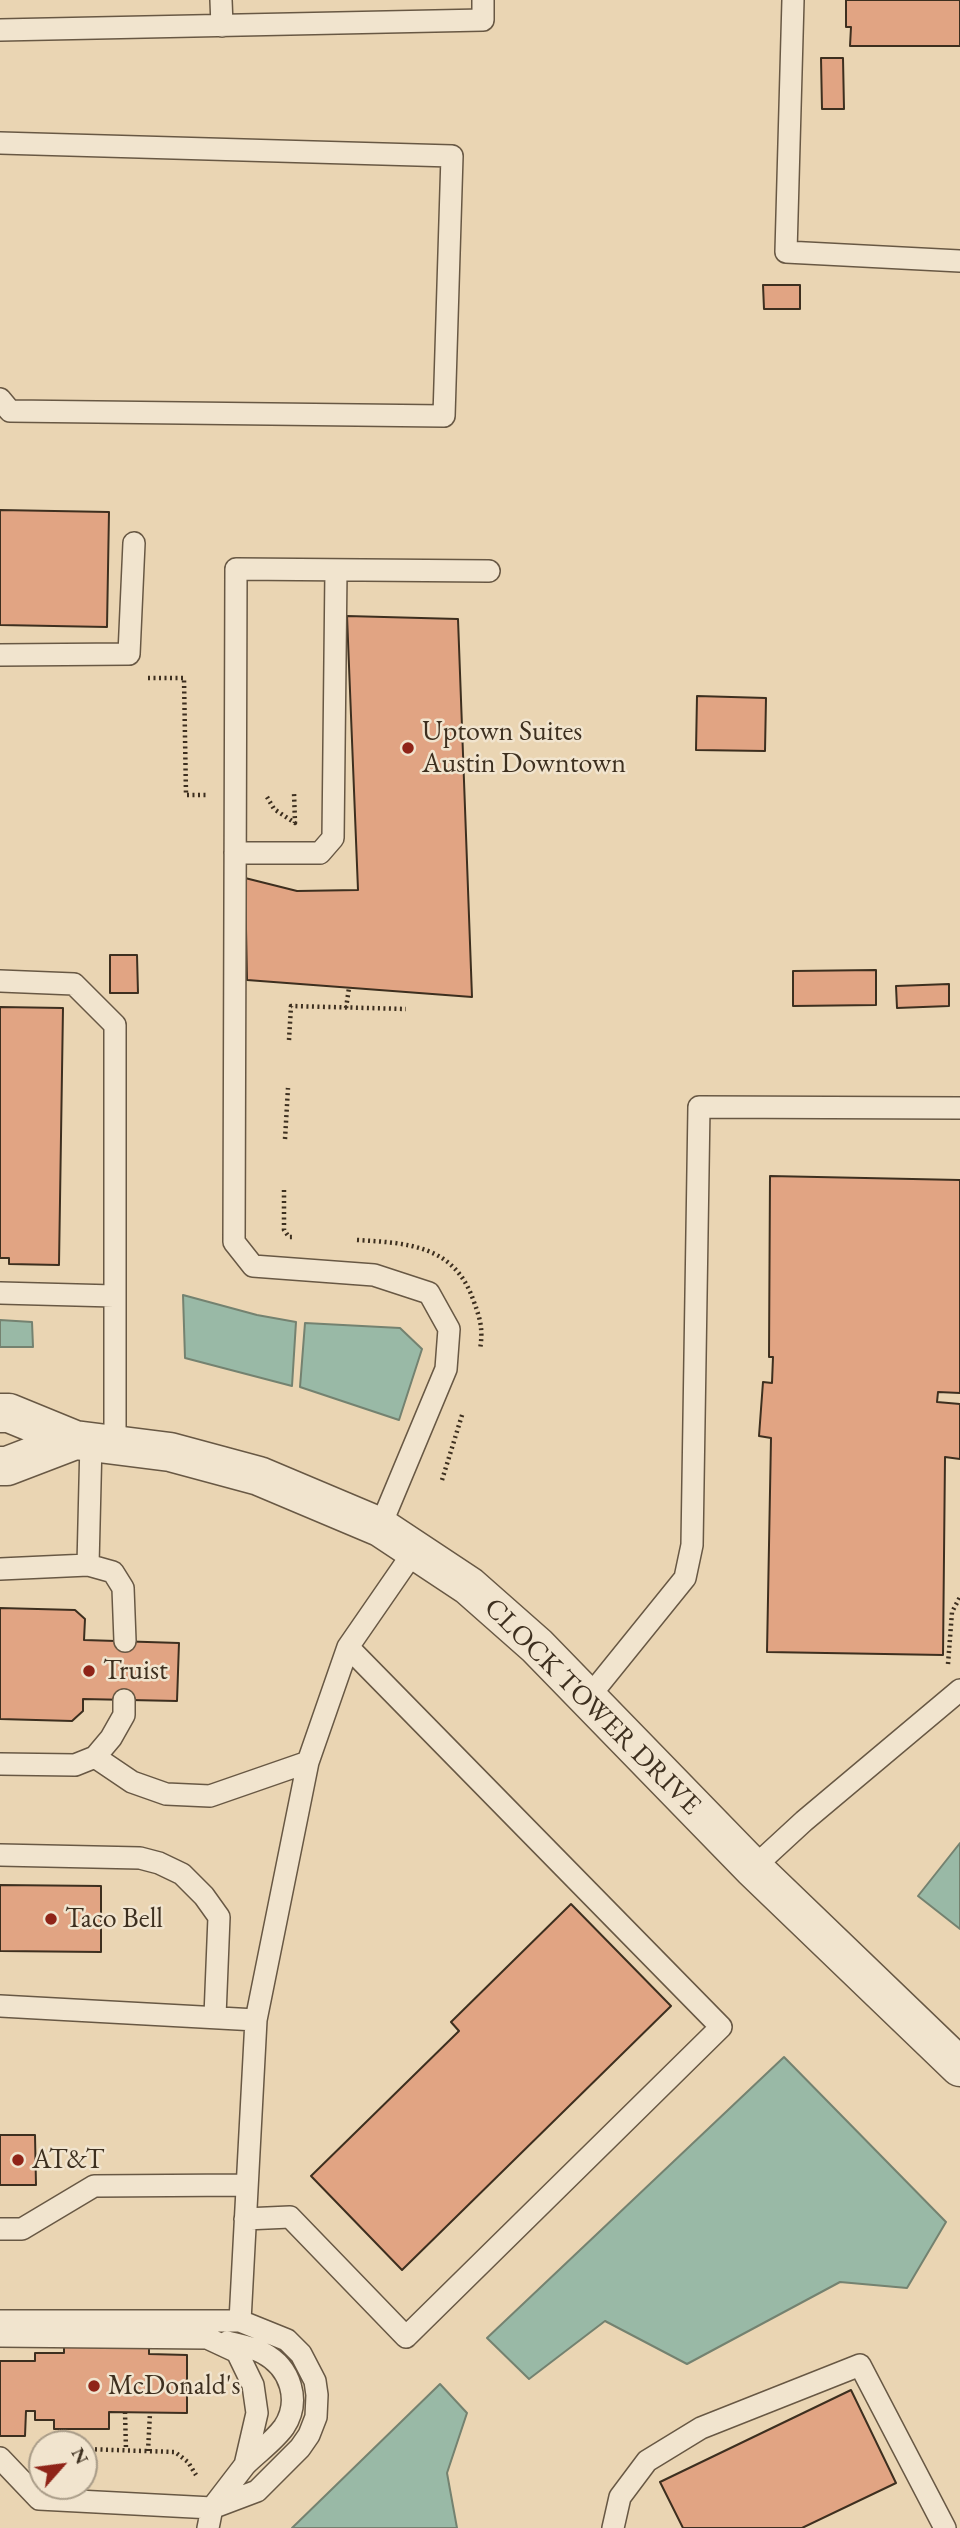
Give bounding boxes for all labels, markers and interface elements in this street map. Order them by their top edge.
place label: Uptown Suites Austin Downtown [422,715,626,781]
marker: Uptown Suites Austin Downtown [400,740,416,756]
street label: CLOCK TOWER DRIVE [477,1592,707,1822]
place label: Truist [103,1654,168,1688]
marker: Truist [81,1663,97,1679]
place label: Taco Bell [65,1902,163,1936]
marker: Taco Bell [43,1911,59,1927]
place label: AT&T [32,2143,104,2177]
marker: AT&T [10,2152,26,2168]
place label: McDonald's [108,2369,241,2403]
marker: McDonald's [86,2378,102,2394]
north arrow [28,2430,98,2500]
text: N [66,2443,95,2469]

